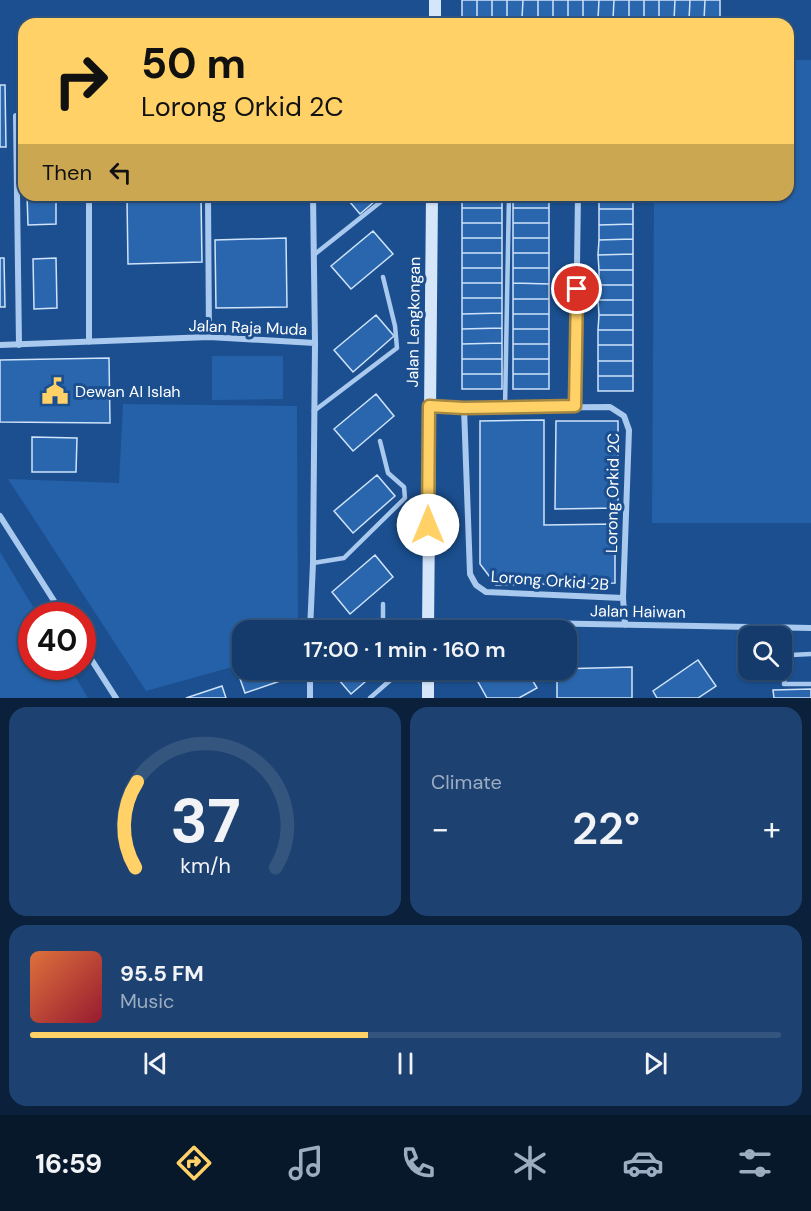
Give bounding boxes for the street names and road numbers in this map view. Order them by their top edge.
street label: Jalan Lengkongan [402,256,425,388]
street label: Jalan Raja Muda [188,315,308,340]
street label: Lorong Orkid 2C [601,433,624,553]
street label: Lorong Orkid 2B [490,566,610,595]
street label: Jalan Haiwan [590,600,686,623]

